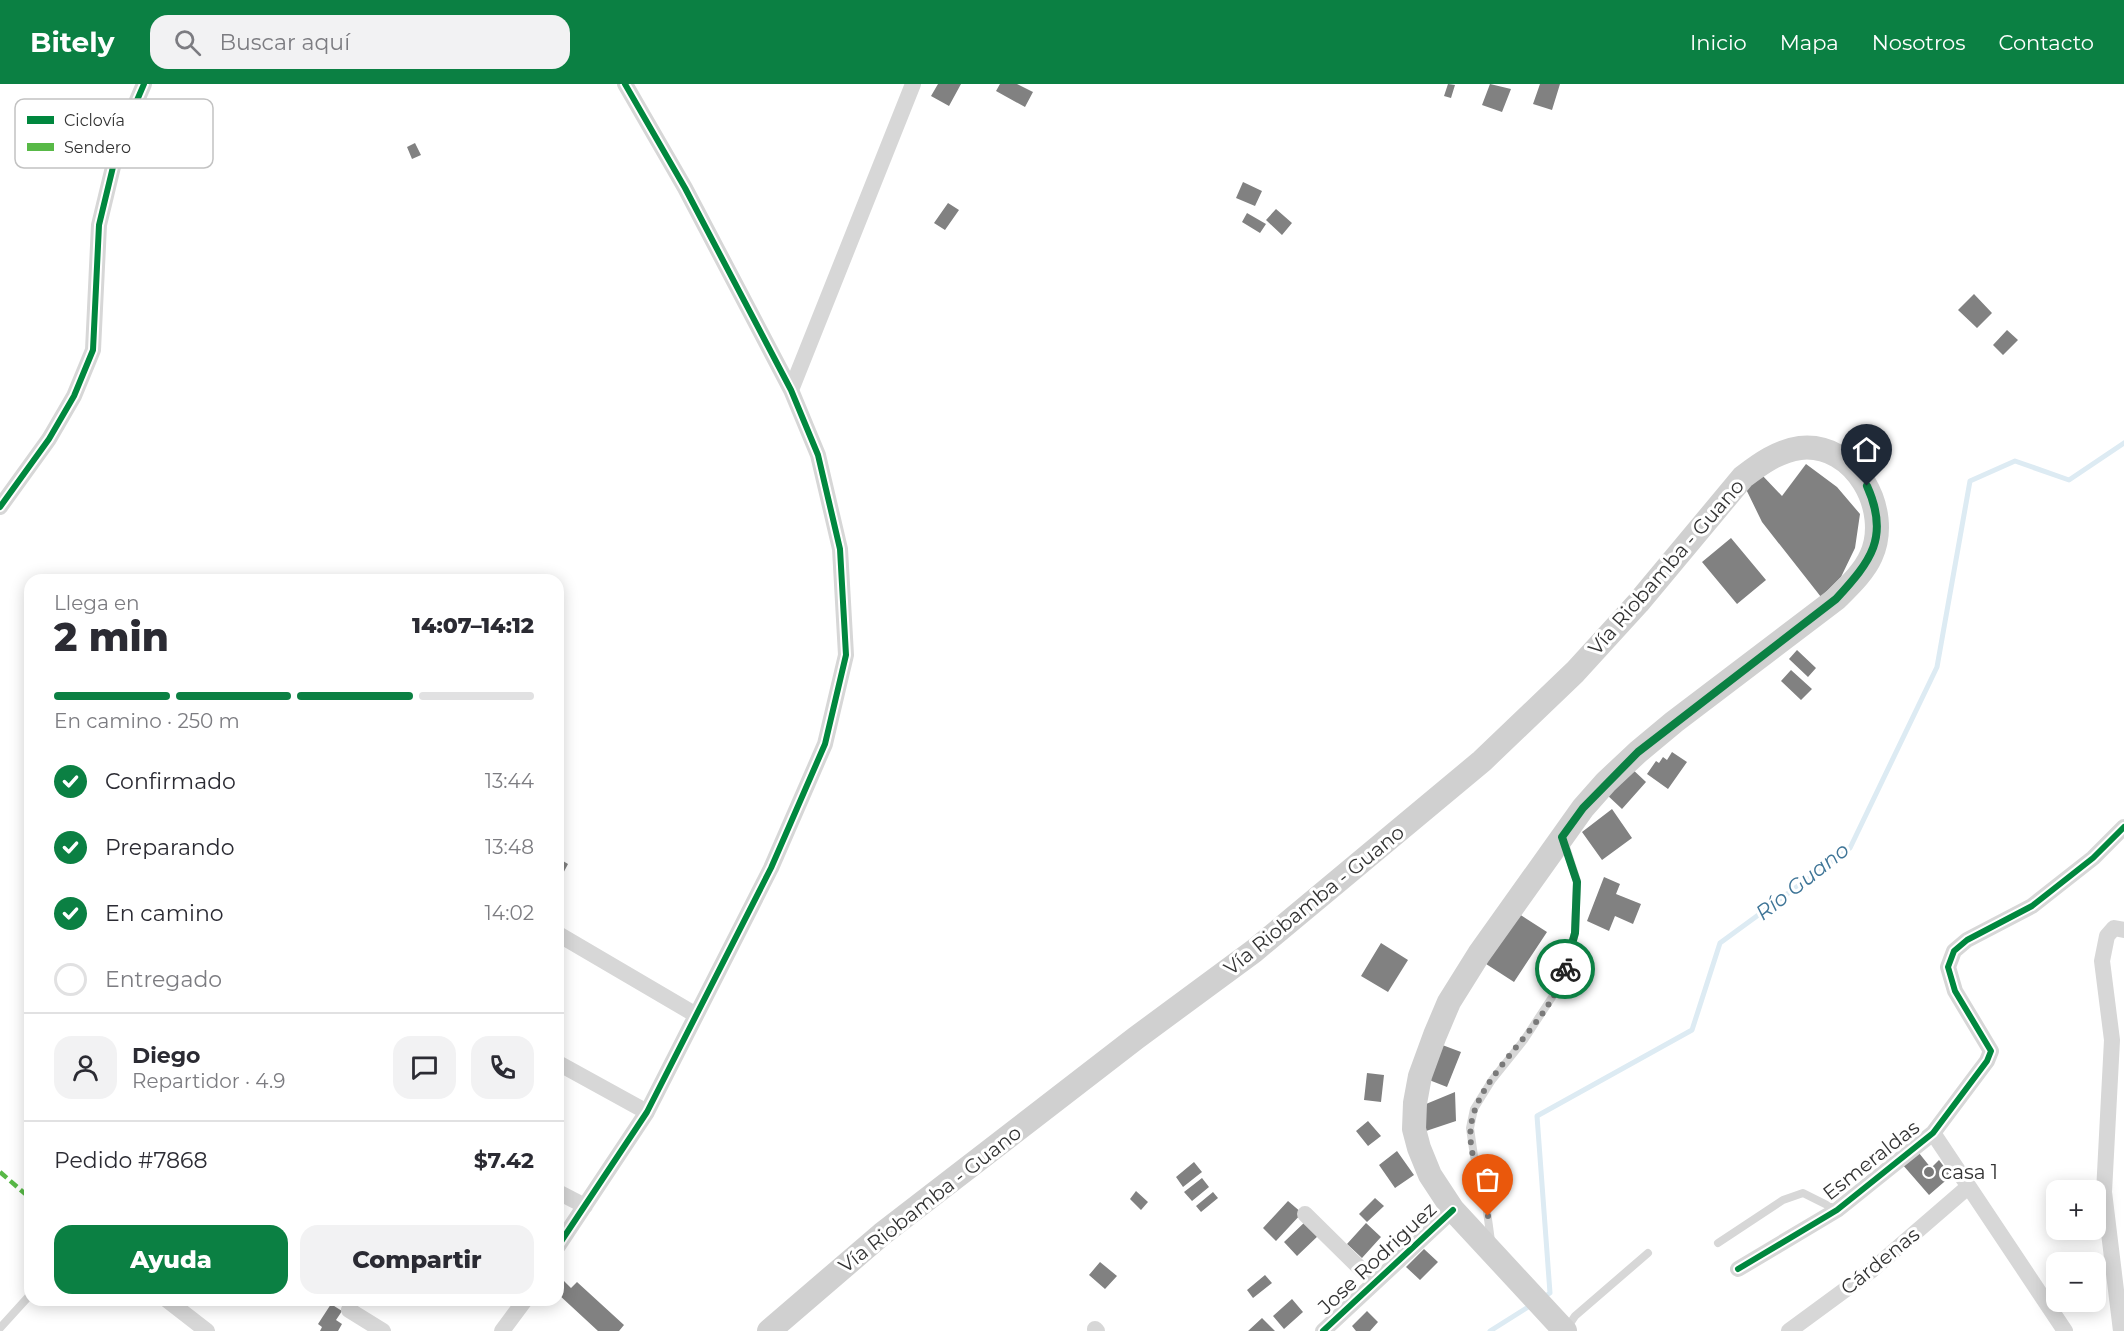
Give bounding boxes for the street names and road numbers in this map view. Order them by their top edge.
street label: Vía Riobamba - Guano [1583,474,1749,660]
street label: Vía Riobamba - Guano [1219,820,1409,980]
street label: Esmeraldas [1818,1115,1924,1205]
street label: Vía Riobamba - Guano [834,1120,1026,1278]
street label: Jose Rodriguez [1312,1197,1441,1320]
street label: Cárdenas [1836,1222,1924,1300]

